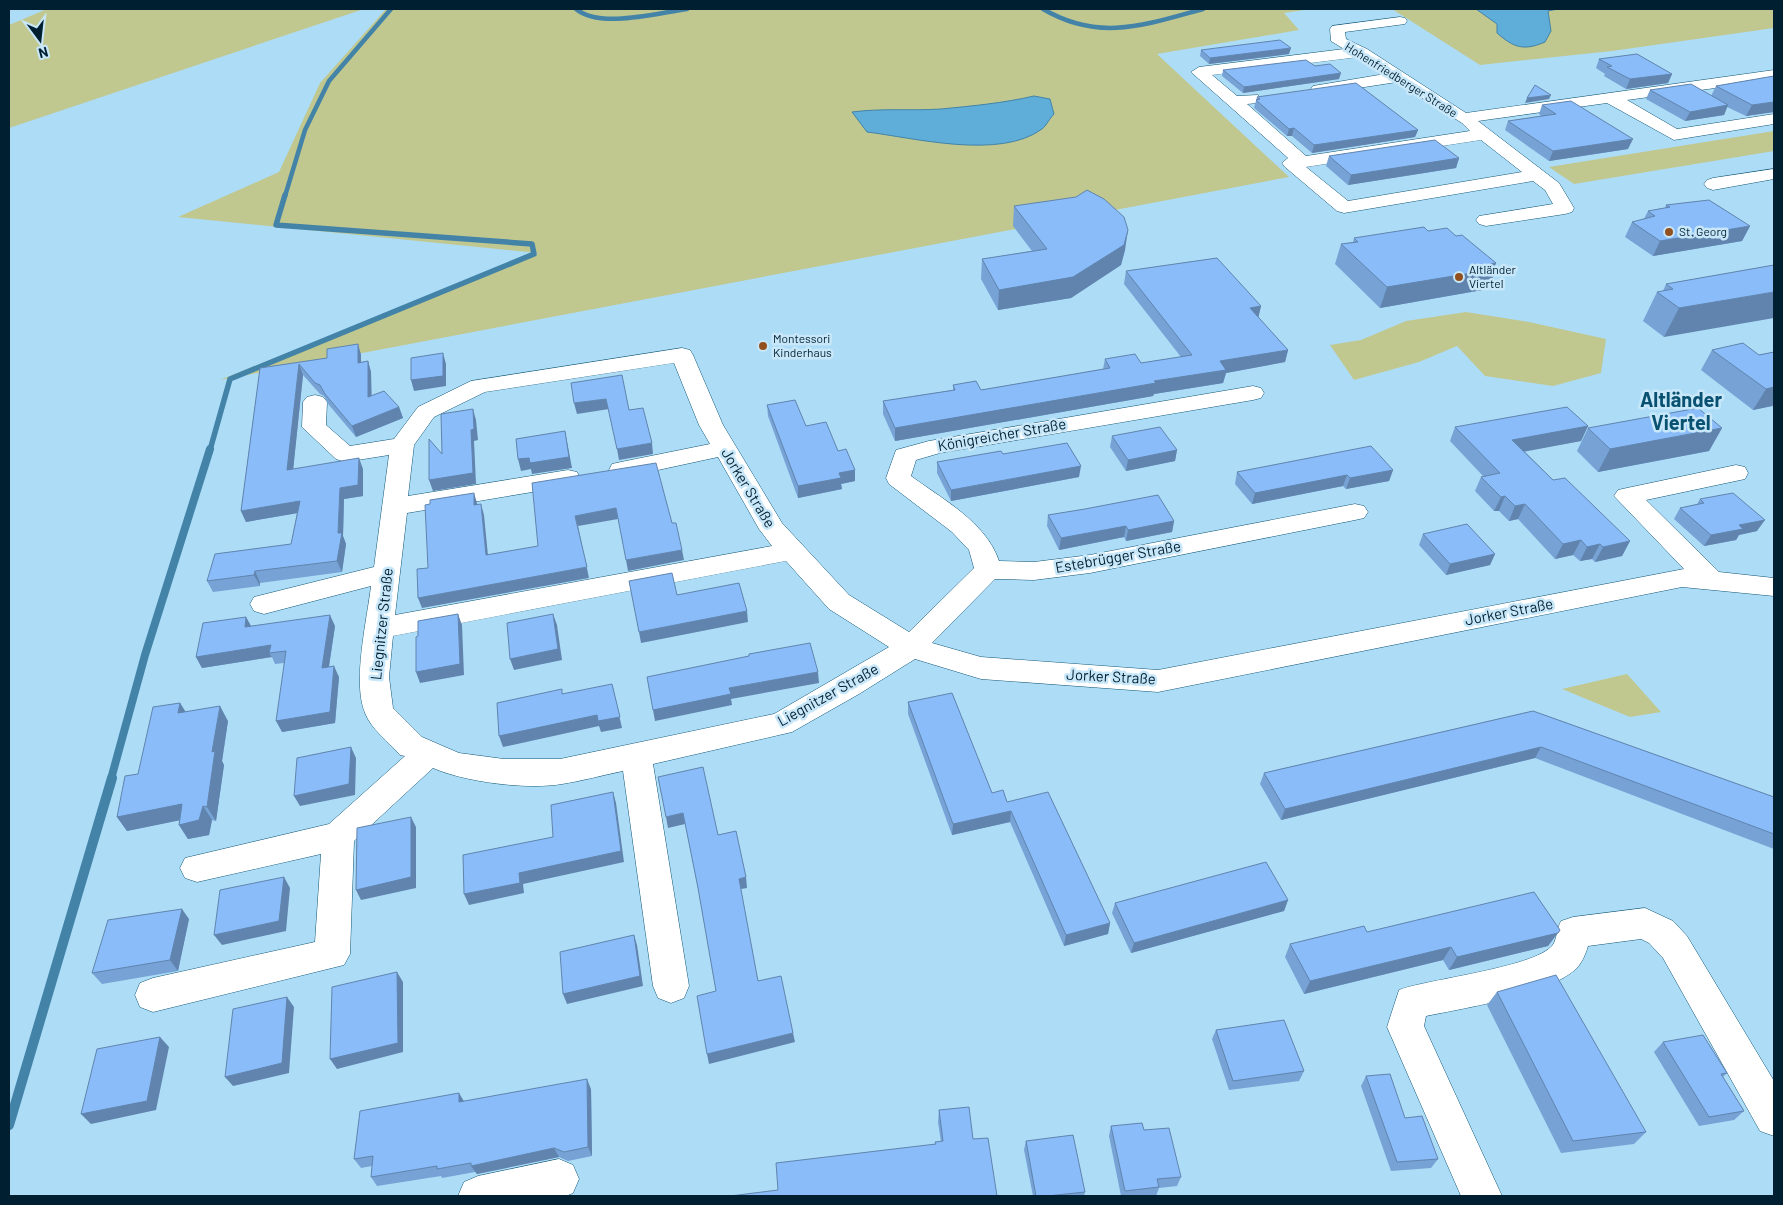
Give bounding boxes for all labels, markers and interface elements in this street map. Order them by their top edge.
north arrow [15,15,65,65]
street label: Hohenfriedberger Straße [1343,39,1460,120]
text: N [37,44,50,62]
place label: St. Georg [1679,224,1727,238]
marker: St. Georg [1663,226,1675,238]
place label: Altländer Viertel [1469,262,1517,290]
marker: Altländer Viertel [1453,271,1465,283]
place label: Montessori Kinderhaus [773,331,832,359]
marker: Montessori Kinderhaus [757,340,769,352]
district label: Altländer Viertel [1640,387,1722,434]
street label: Königreicher Straße [936,414,1067,454]
street label: Jorker Straße [718,444,780,531]
street label: Estebrügger Straße [1054,536,1182,576]
street label: Liegnitzer Straße [366,567,396,681]
street label: Jorker Straße [1463,594,1555,628]
street label: Liegnitzer Straße [774,659,881,729]
street label: Jorker Straße [1066,665,1156,687]

